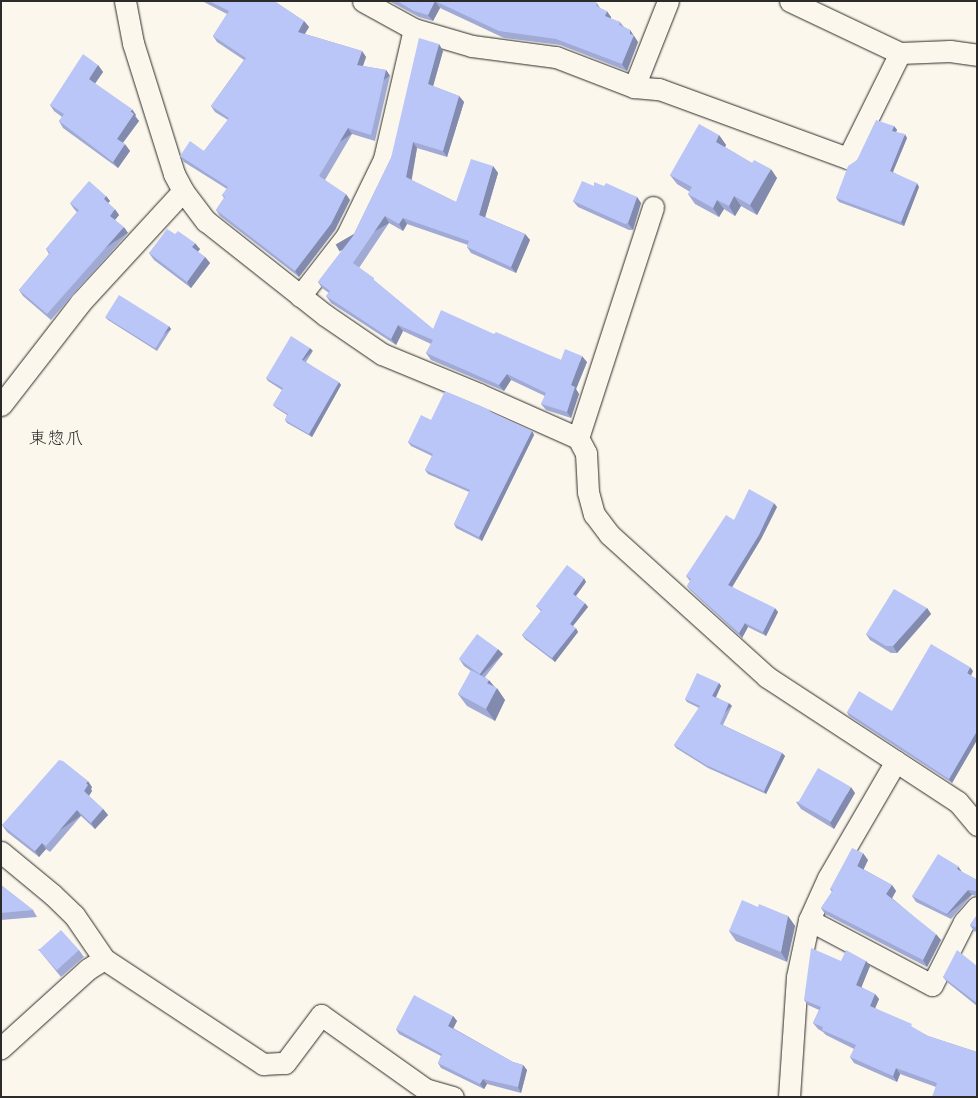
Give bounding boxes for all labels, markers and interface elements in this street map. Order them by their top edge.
district label: 東惣爪 [29,427,83,449]

